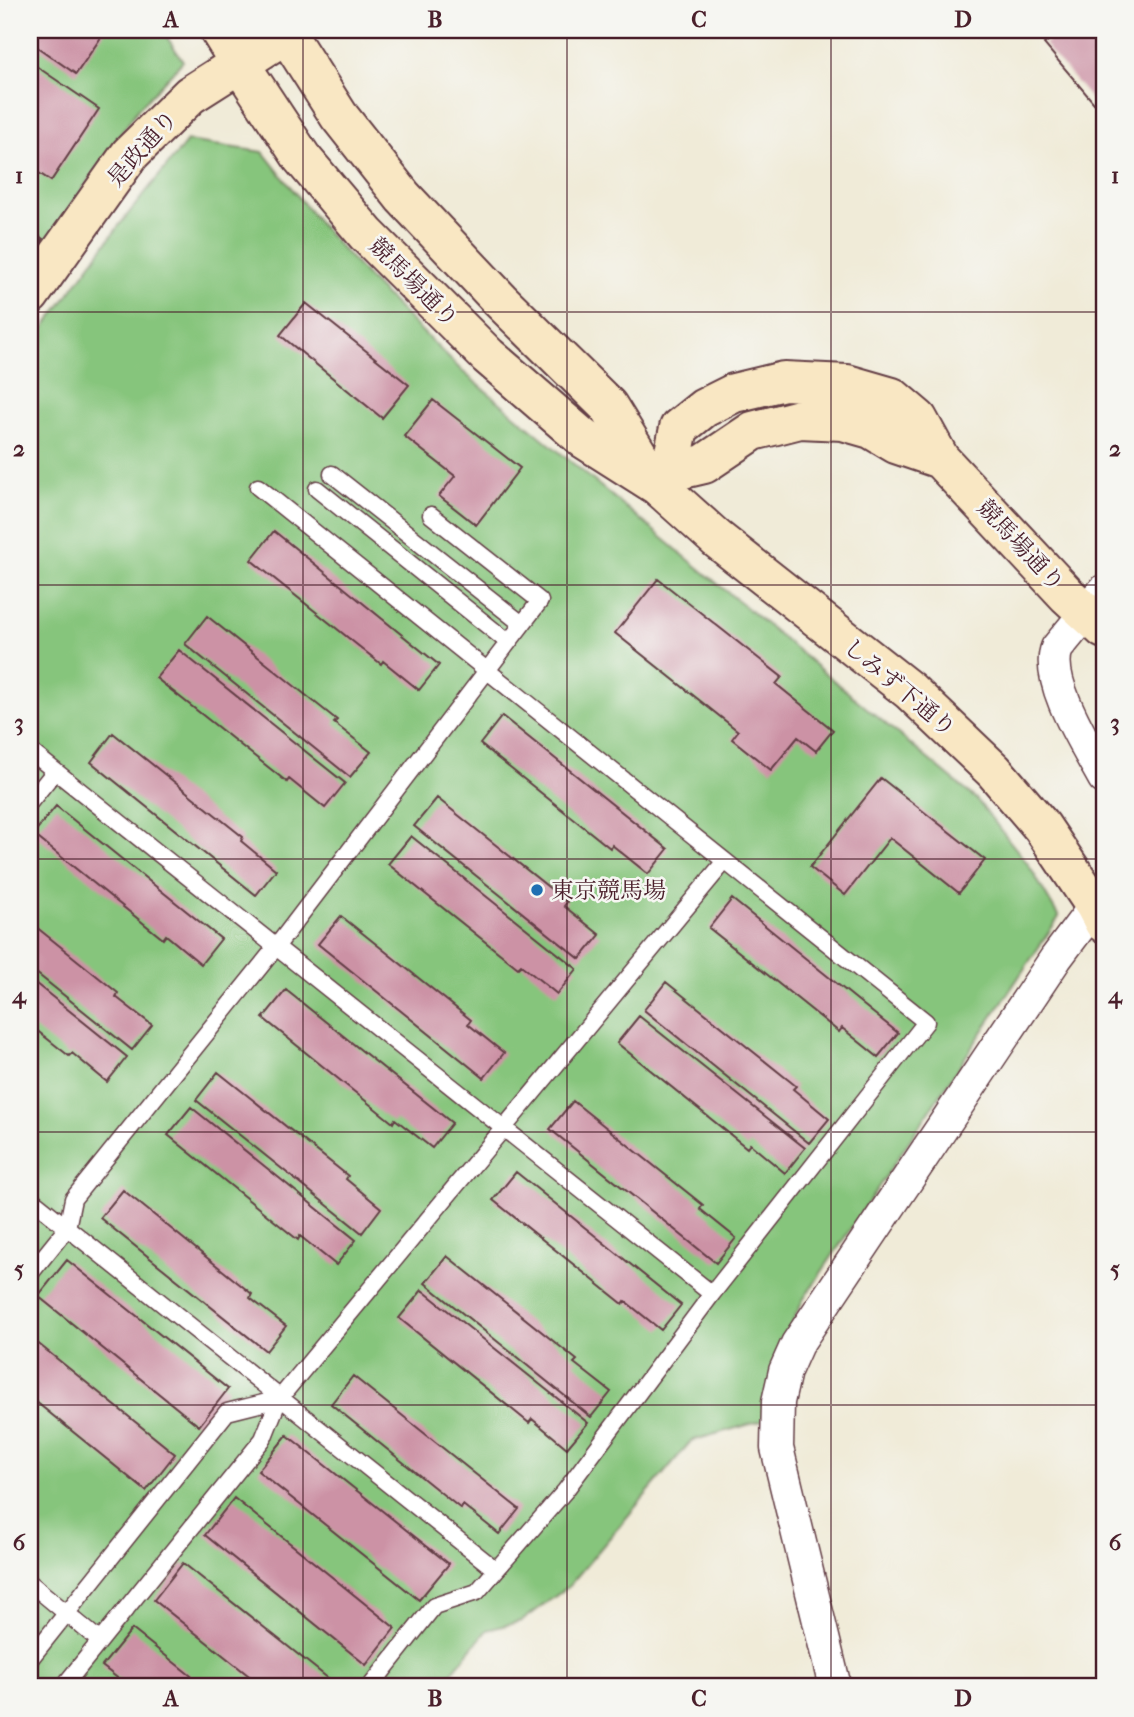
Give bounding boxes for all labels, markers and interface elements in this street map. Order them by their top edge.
text: A [162,6,180,33]
text: B [428,6,443,33]
text: C [691,6,707,33]
text: D [954,6,972,33]
street label: 是政通り [102,105,183,192]
text: 1 [15,162,23,189]
text: 1 [1111,162,1119,189]
street label: 競馬場通り [363,232,464,333]
text: 2 [13,435,25,462]
text: 2 [1109,435,1121,462]
street label: 競馬場通り [972,494,1070,597]
street label: しみず下通り [838,633,961,742]
text: 3 [14,709,24,736]
text: 3 [1110,709,1120,736]
place label: 東京競馬場 [551,877,666,904]
marker: 東京競馬場 [529,882,545,898]
text: 4 [11,982,27,1009]
text: 4 [1107,982,1123,1009]
text: 5 [14,1255,24,1282]
text: 5 [1110,1255,1120,1282]
text: 6 [13,1529,26,1556]
text: 6 [1109,1529,1122,1556]
text: A [162,1685,180,1712]
text: B [428,1685,443,1712]
text: C [691,1685,707,1712]
text: D [954,1685,972,1712]

